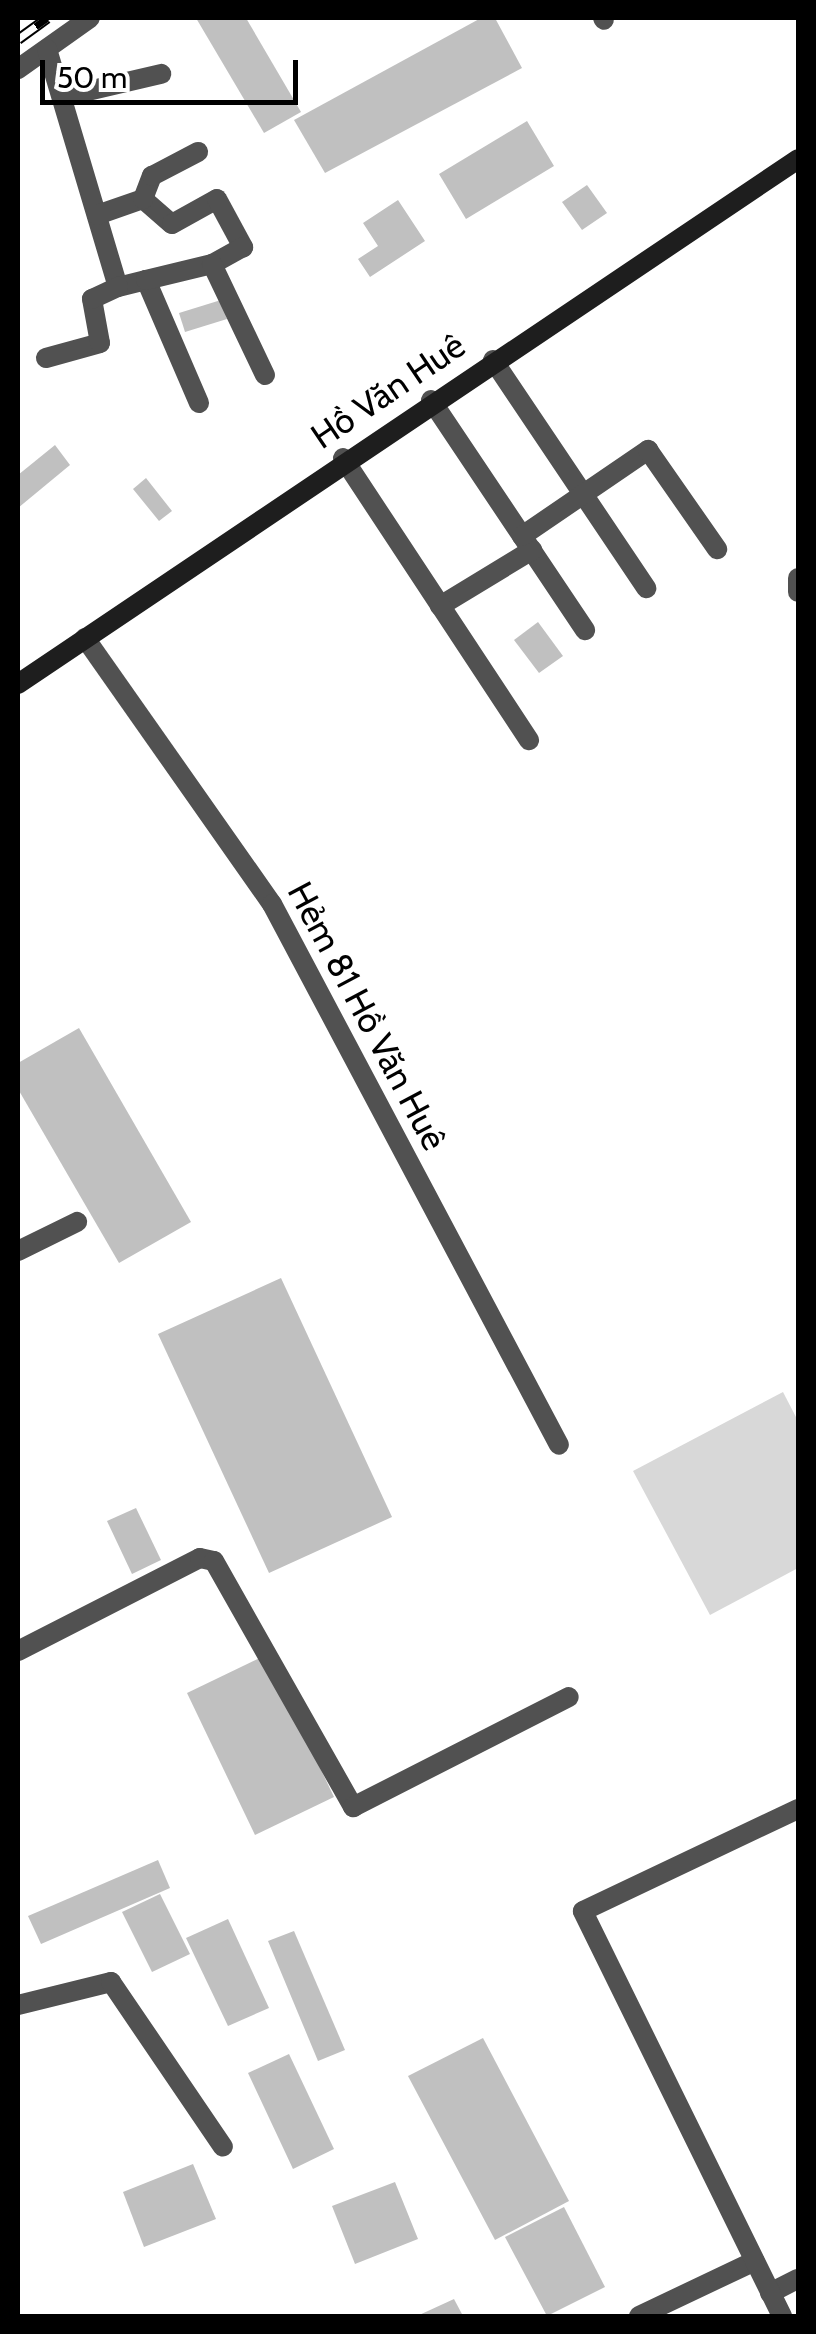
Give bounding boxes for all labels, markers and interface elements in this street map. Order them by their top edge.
scale bar [45,40,302,102]
text: 50 m [57,59,127,96]
street label: Hồ Văn Huê [303,324,473,458]
street label: Hẻm 81 Hồ Văn Huê [279,875,455,1157]

